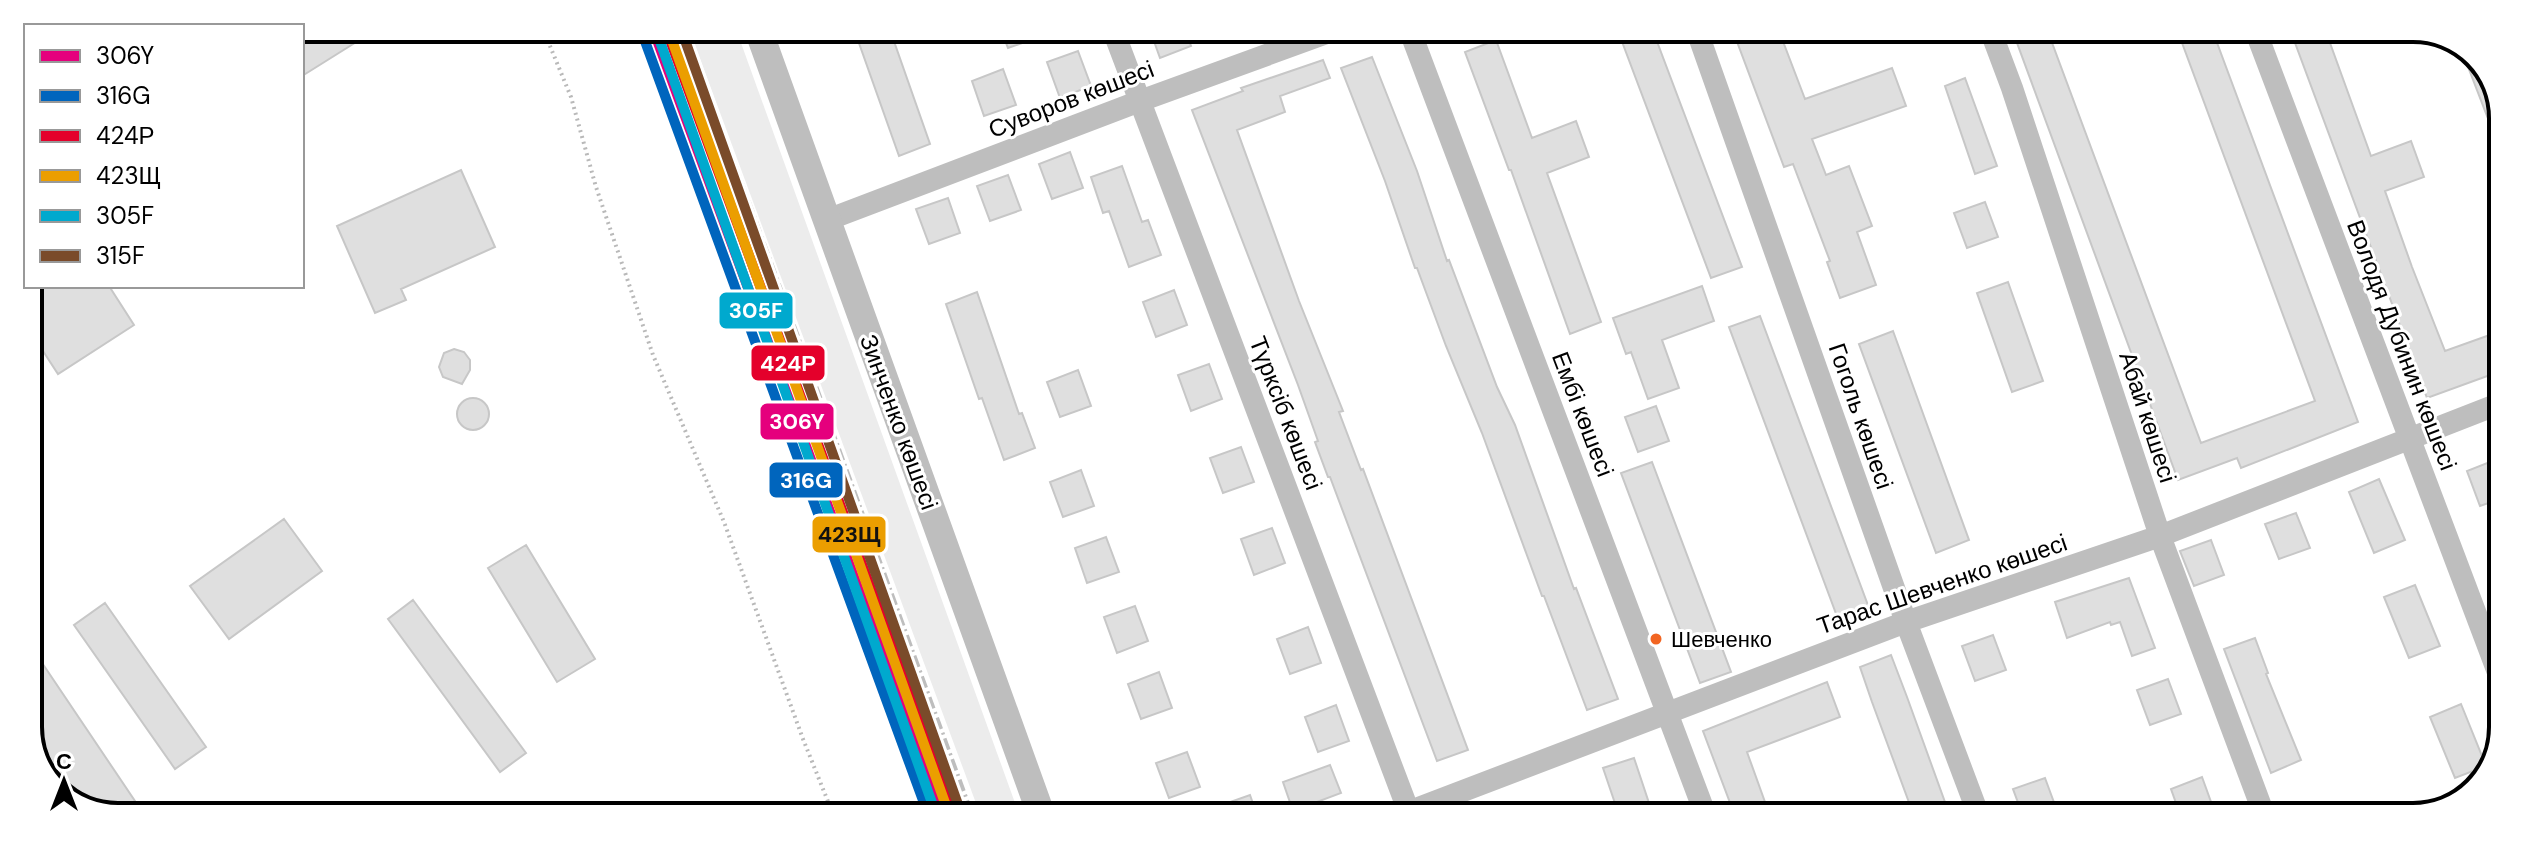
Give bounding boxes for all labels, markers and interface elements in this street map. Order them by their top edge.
legend [24,24,304,288]
text: 306Y [96,40,154,71]
street label: Суворов көшесі [984,53,1158,145]
text: 316G [96,80,151,111]
text: 424Р [96,120,155,151]
text: 423Щ [96,160,161,191]
text: 305F [96,200,154,231]
street label: Володя Дубинин көшесі [2340,215,2464,475]
text: 315F [96,240,145,271]
line badge: 305F [718,291,794,330]
text: 305F [729,296,783,325]
street label: Зинченко көшесі [853,330,945,514]
street label: Түрксіб көшесі [1242,332,1330,494]
street label: Гоголь көшесі [1822,339,1900,493]
line badge: 424Р [750,344,826,382]
street label: Ембі көшесі [1545,347,1621,481]
street label: Абай көшесі [2112,347,2184,487]
text: 424Р [760,349,816,378]
line badge: 306Y [759,402,835,441]
text: 306Y [769,407,825,436]
line badge: 316G [768,461,844,499]
text: 316G [780,466,832,495]
line badge: 423Щ [811,515,887,554]
text: 423Щ [818,520,881,549]
street label: Тарас Шевченко көшесі [1813,527,2071,641]
place label: Шевченко [1671,625,1772,654]
marker: Шевченко [1648,631,1664,647]
north arrow [24,741,104,821]
text: С [56,747,72,776]

